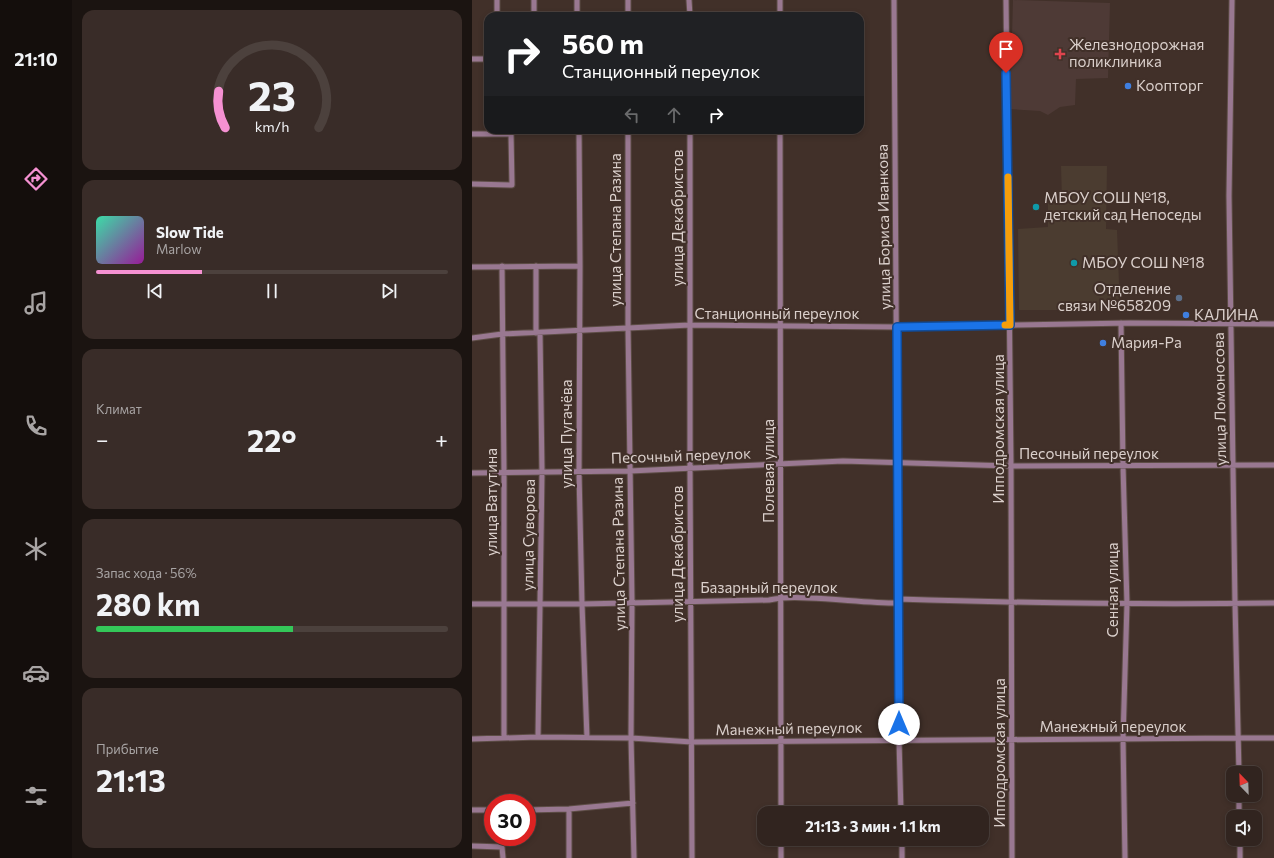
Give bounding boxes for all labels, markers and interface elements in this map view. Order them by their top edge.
text: 560 m [562,26,644,60]
icon: right [496,28,548,80]
pin [989,32,1023,73]
place label: Железнодорожная поликлиника [1069,35,1204,70]
icon: arrive [995,38,1017,60]
text: 21:10 [14,48,58,70]
marker: Железнодорожная поликлиника [1054,48,1066,60]
text: Станционный переулок [562,60,760,82]
text: 23 [248,69,296,120]
place label: Коопторг [1136,76,1204,94]
marker: Коопторг [1123,81,1133,91]
icon: left [621,104,643,126]
icon: ahead [663,104,685,126]
icon: right [705,104,727,126]
text: km/h [255,116,289,134]
street label: улица Бориса Иванкова [873,144,893,310]
street label: улица Декабристов [668,149,686,287]
street label: улица Степана Разина [606,153,624,307]
icon: directions [22,165,50,193]
place label: МБОУ СОШ №18, детский сад Непоседы [1044,188,1202,223]
marker: МБОУ СОШ №18, детский сад Непоседы [1031,202,1041,212]
text: Slow Tide [156,223,224,241]
text: Marlow [156,241,202,257]
place label: МБОУ СОШ №18 [1082,253,1205,271]
marker: МБОУ СОШ №18 [1069,258,1079,268]
place label: Отделение связи №658209 [1057,279,1171,314]
icon: previous [144,280,166,302]
icon: pause [261,280,283,302]
icon: next [378,280,400,302]
icon: music [22,289,50,317]
marker: Отделение связи №658209 [1174,293,1184,303]
street label: Станционный переулок [694,304,860,322]
place label: КАЛИНА [1194,305,1259,323]
marker: КАЛИНА [1181,310,1191,320]
street label: улица Ломоносова [1209,332,1229,466]
place label: Мария-Ра [1111,333,1182,351]
marker: Мария-Ра [1098,338,1108,348]
street label: Ипподромская улица [989,354,1007,504]
street label: улица Пугачёва [557,380,575,488]
text: Климат [96,401,142,417]
icon: phone [22,412,50,440]
street label: Полевая улица [759,419,777,523]
text: 22° [247,421,297,458]
text: − [96,426,109,453]
text: + [435,426,448,453]
street label: Песочный переулок [611,444,751,466]
street label: Песочный переулок [1019,444,1159,462]
street label: улица Ватутина [482,448,500,556]
street label: улица Степана Разина [608,477,628,631]
street label: улица Суворова [518,479,538,591]
street label: улица Декабристов [668,485,686,623]
icon: climate [22,535,50,563]
street label: Сенная улица [1103,543,1121,637]
text: Запас хода · 56% [96,565,197,581]
street label: Базарный переулок [700,578,838,596]
text: 280 km [96,585,201,622]
icon: car [22,659,50,687]
street label: Ипподромская улица [990,678,1008,828]
position arrow [878,703,920,745]
street label: Манежный переулок [1039,717,1187,735]
street label: Манежный переулок [715,718,863,738]
text: Прибытие [96,741,159,757]
text: 21:13 [96,761,166,798]
north arrow [1226,766,1262,802]
map controls [1226,766,1262,846]
icon: filters [22,782,50,810]
speed limit sign: 30 [484,794,536,846]
button: sound [1226,810,1262,846]
text: 21:13 · 3 мин · 1.1 km [805,817,941,835]

